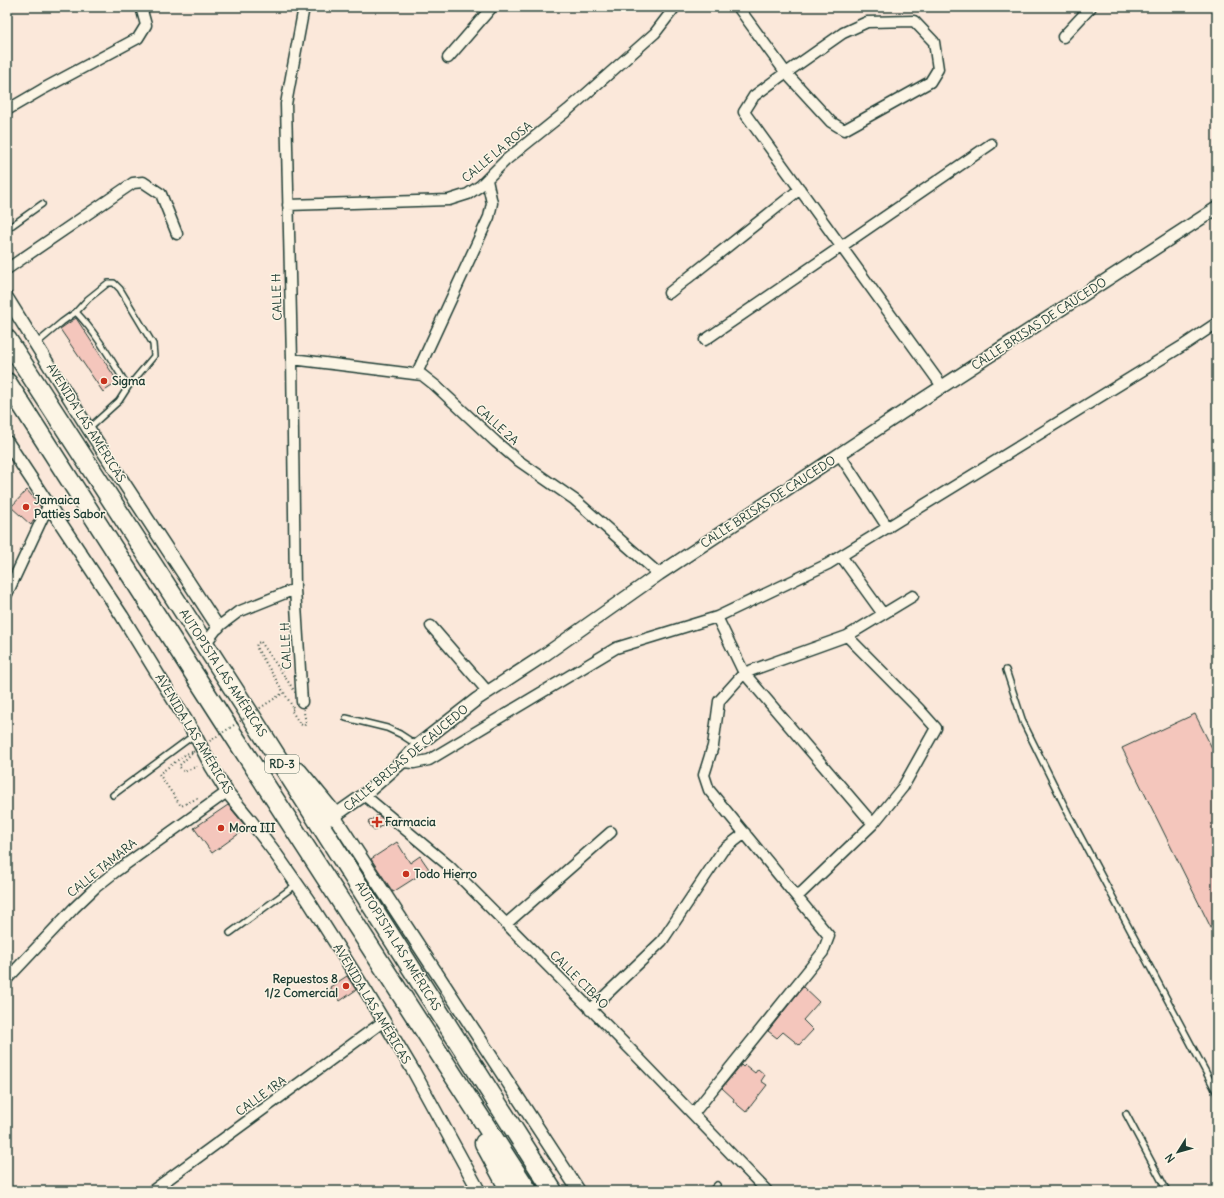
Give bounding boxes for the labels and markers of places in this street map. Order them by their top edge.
place label: Sigma [112,373,146,389]
marker: Sigma [99,376,109,386]
place label: Jamaica Patties Sabor [34,492,105,521]
marker: Jamaica Patties Sabor [21,502,31,512]
place label: Farmacia [385,814,436,829]
marker: Farmacia [372,817,382,827]
place label: Mora III [229,820,276,835]
marker: Mora III [216,823,226,833]
place label: Todo Hierro [414,866,477,881]
marker: Todo Hierro [401,869,411,879]
place label: Repuestos 8 1/2 Comercial [265,971,338,1000]
marker: Repuestos 8 1/2 Comercial [341,981,351,991]

